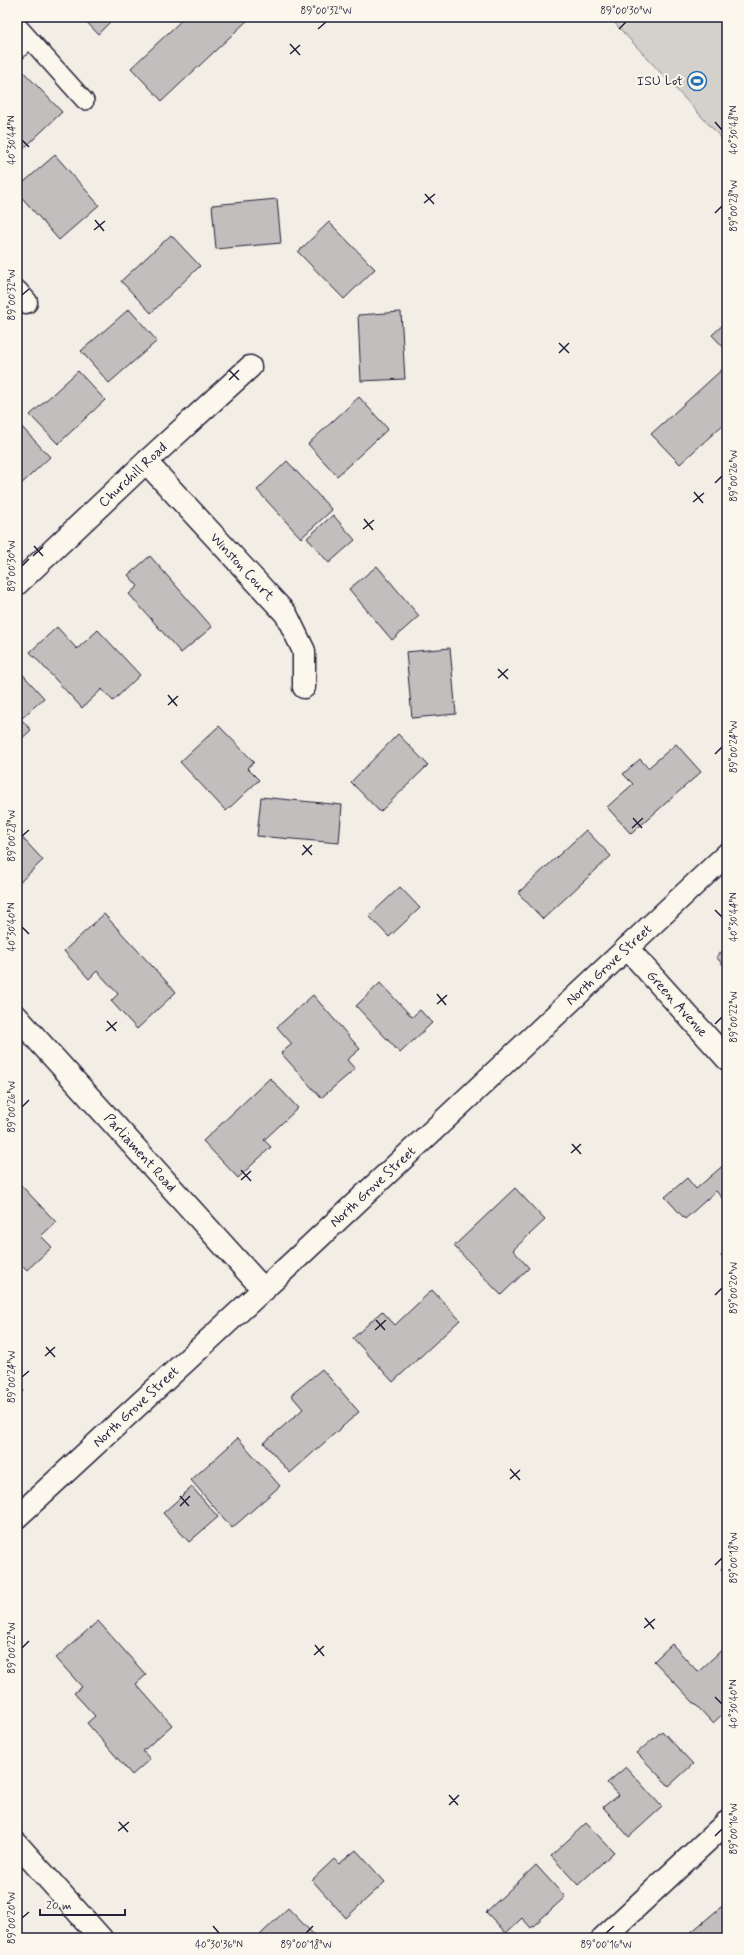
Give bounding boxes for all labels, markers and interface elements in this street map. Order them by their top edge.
text: 89°00'32"W [301,4,351,18]
text: 89°00'30"W [600,4,652,18]
sports icon: ISU Lot [686,70,708,92]
place label: ISU Lot [637,72,683,90]
text: 40°30'48"N [727,105,741,154]
text: 40°30'44"N [5,115,19,165]
text: 89°00'28"W [727,180,741,232]
text: 89°00'32"W [5,270,19,320]
street label: Churchill Road [95,439,171,511]
text: 89°00'26"W [727,450,741,502]
street label: Winston Court [206,529,279,605]
text: 89°00'30"W [5,540,19,592]
text: 89°00'24"W [727,721,741,773]
text: 89°00'28"W [5,810,19,862]
text: 40°30'44"N [727,892,741,942]
text: 40°30'40"N [5,902,19,952]
street label: North Grove Street [562,920,656,1010]
street label: Green Avenue [642,967,712,1041]
text: 89°00'22"W [727,991,741,1043]
text: 89°00'26"W [5,1081,19,1133]
street label: Parliament Road [100,1110,180,1196]
street label: North Grove Street [326,1142,420,1232]
text: 89°00'20"W [727,1262,741,1314]
text: 89°00'24"W [5,1351,19,1403]
street label: North Grove Street [89,1362,183,1452]
text: 89°00'18"W [727,1532,741,1584]
text: 89°00'22"W [5,1622,19,1674]
text: 40°30'40"N [727,1679,741,1729]
text: 89°00'16"W [727,1803,741,1855]
scale bar [40,1891,125,1917]
text: 89°00'20"W [5,1892,19,1944]
text: 20 m [46,1898,72,1914]
text: 40°30'36"N [195,1938,243,1952]
text: 89°00'18"W [280,1938,332,1952]
text: 89°00'16"W [580,1938,632,1952]

